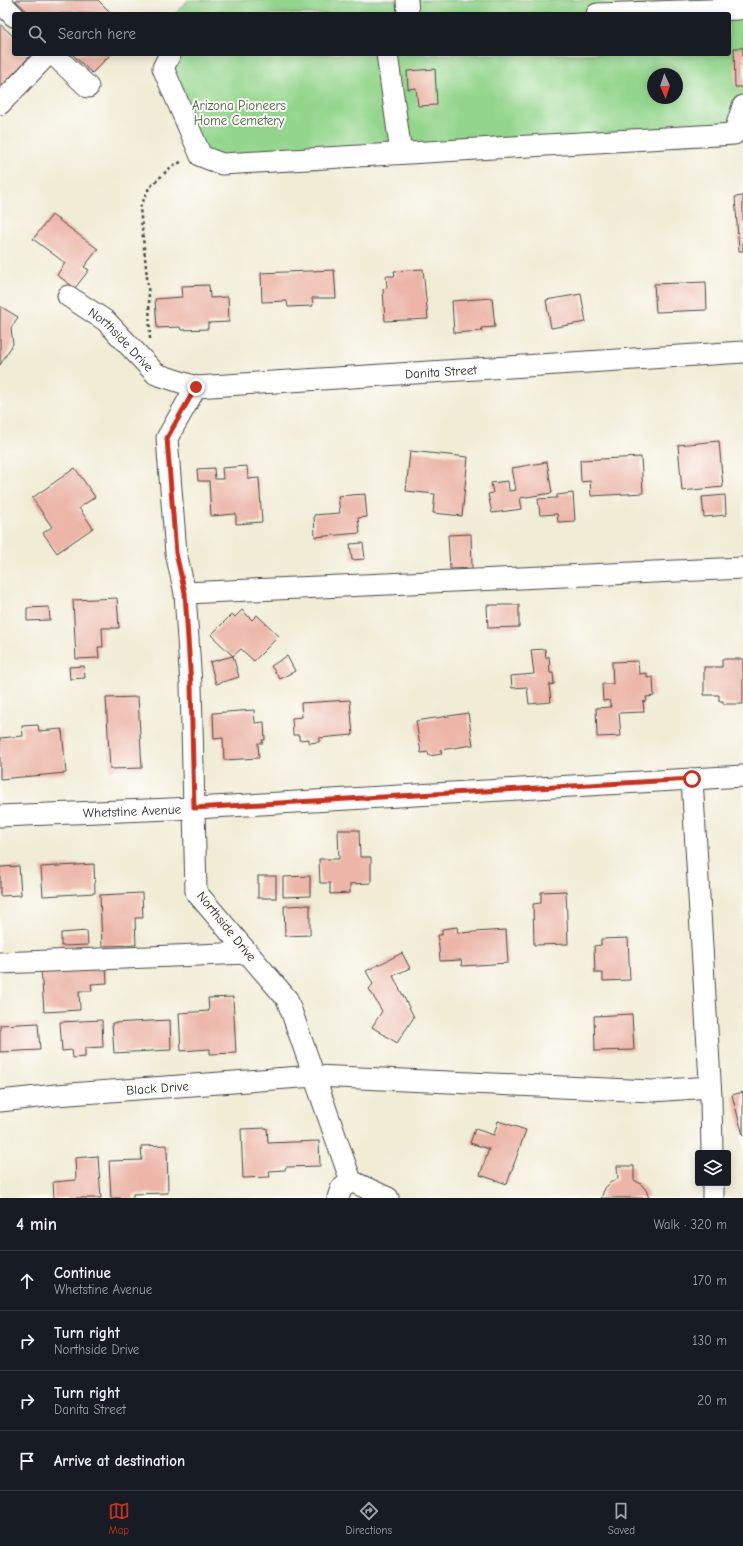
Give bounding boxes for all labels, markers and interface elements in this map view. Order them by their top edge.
search box [12,12,731,56]
icon: search [26,23,48,45]
text: Search here [58,25,136,43]
north arrow [647,68,683,104]
park label: Arizona Pioneers Home Cemetery [192,98,286,128]
street label: Northside Drive [86,305,157,375]
street label: Danita Street [404,362,479,382]
route end [187,378,205,396]
route start [683,770,701,788]
street label: Whetstine Avenue [83,802,182,821]
street label: Northside Drive [194,888,260,965]
street label: Black Drive [126,1078,190,1098]
map controls [695,1150,731,1186]
button: layers [695,1150,731,1186]
text: 4 min [16,1215,57,1234]
text: Walk · 320 m [653,1217,727,1232]
text: Continue [54,1264,111,1282]
icon: ahead [16,1270,38,1292]
text: 170 m [693,1273,727,1288]
text: Whetstine Avenue [54,1282,152,1297]
text: Turn right [54,1324,120,1342]
icon: right [16,1330,38,1352]
text: 130 m [692,1333,727,1348]
text: Northside Drive [54,1342,139,1357]
text: Turn right [54,1384,120,1402]
icon: right [16,1390,38,1412]
text: 20 m [697,1393,727,1408]
text: Danita Street [54,1402,126,1417]
icon: arrive [16,1450,38,1472]
text: Arrive at destination [54,1452,185,1470]
tab: Map [108,1500,130,1537]
tab: Directions [346,1500,392,1537]
tab: Saved [608,1500,635,1537]

